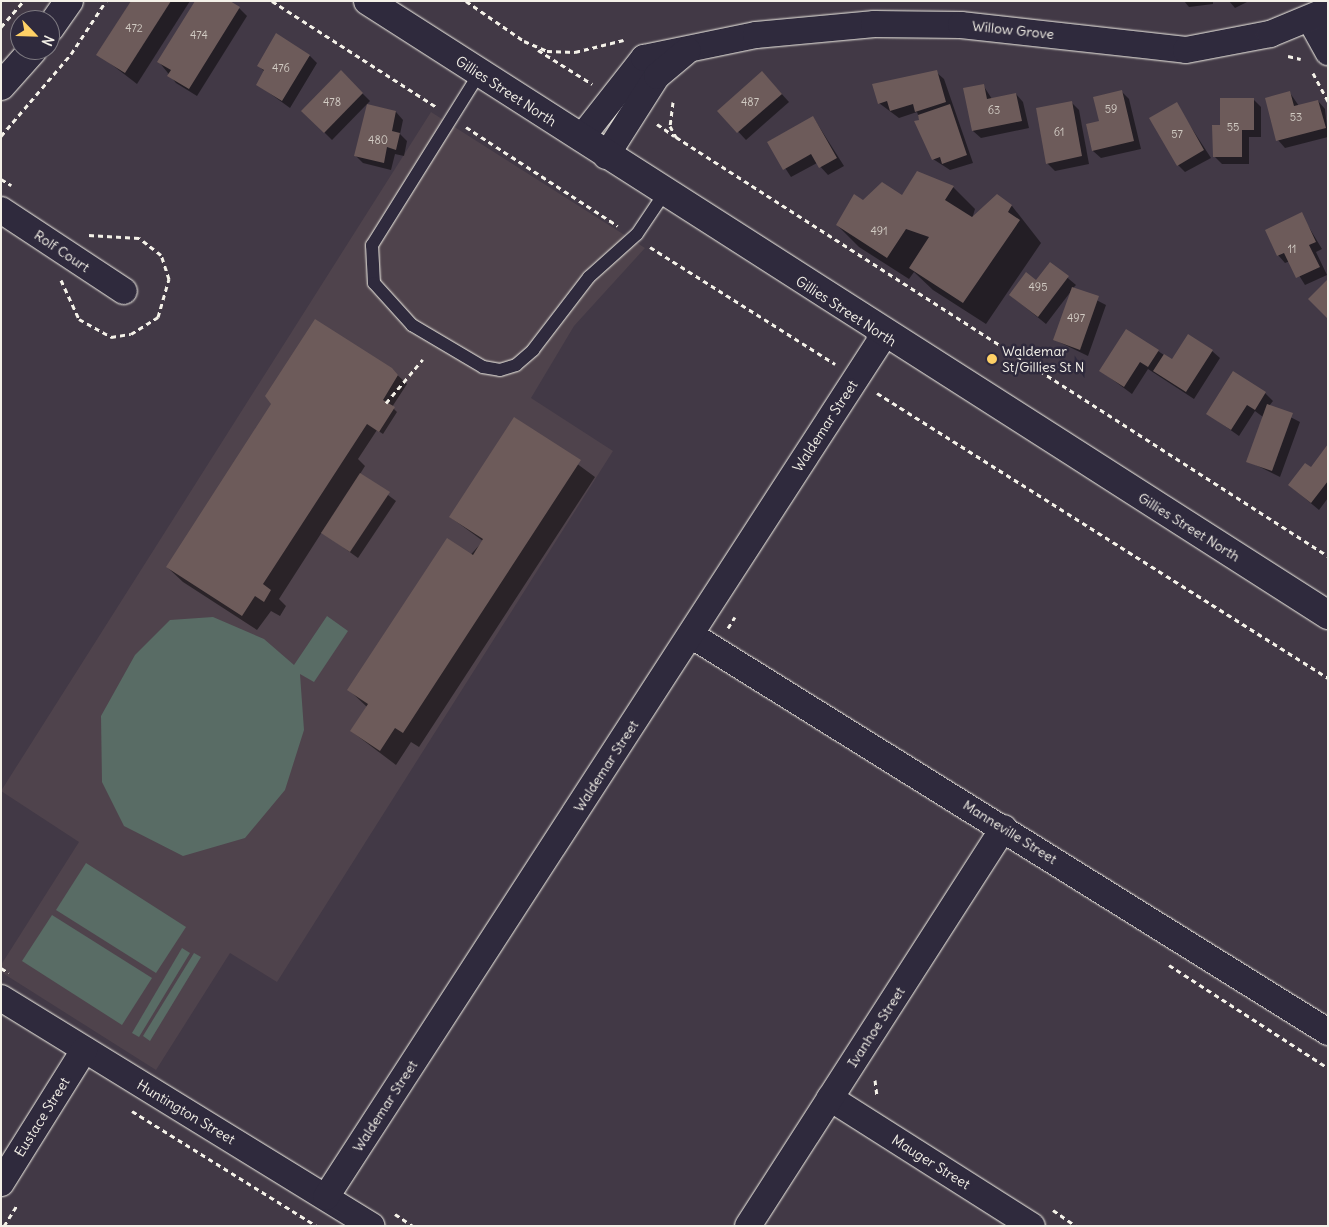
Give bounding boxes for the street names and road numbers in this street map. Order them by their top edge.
street label: Willow Grove [971,17,1055,43]
street label: Gillies Street North [453,52,559,130]
street label: Rolf Court [31,226,93,276]
street label: Gillies Street North [793,272,899,350]
street label: Waldemar Street [789,377,861,475]
street label: Gillies Street North [1135,489,1243,565]
street label: Waldemar Street [570,717,642,815]
street label: Manneville Street [960,796,1060,868]
street label: Ivanhoe Street [844,984,908,1070]
street label: Waldemar Street [349,1057,421,1155]
street label: Eustace Street [11,1074,73,1160]
street label: Huntington Street [134,1076,238,1148]
street label: Mauger Street [889,1131,973,1193]

